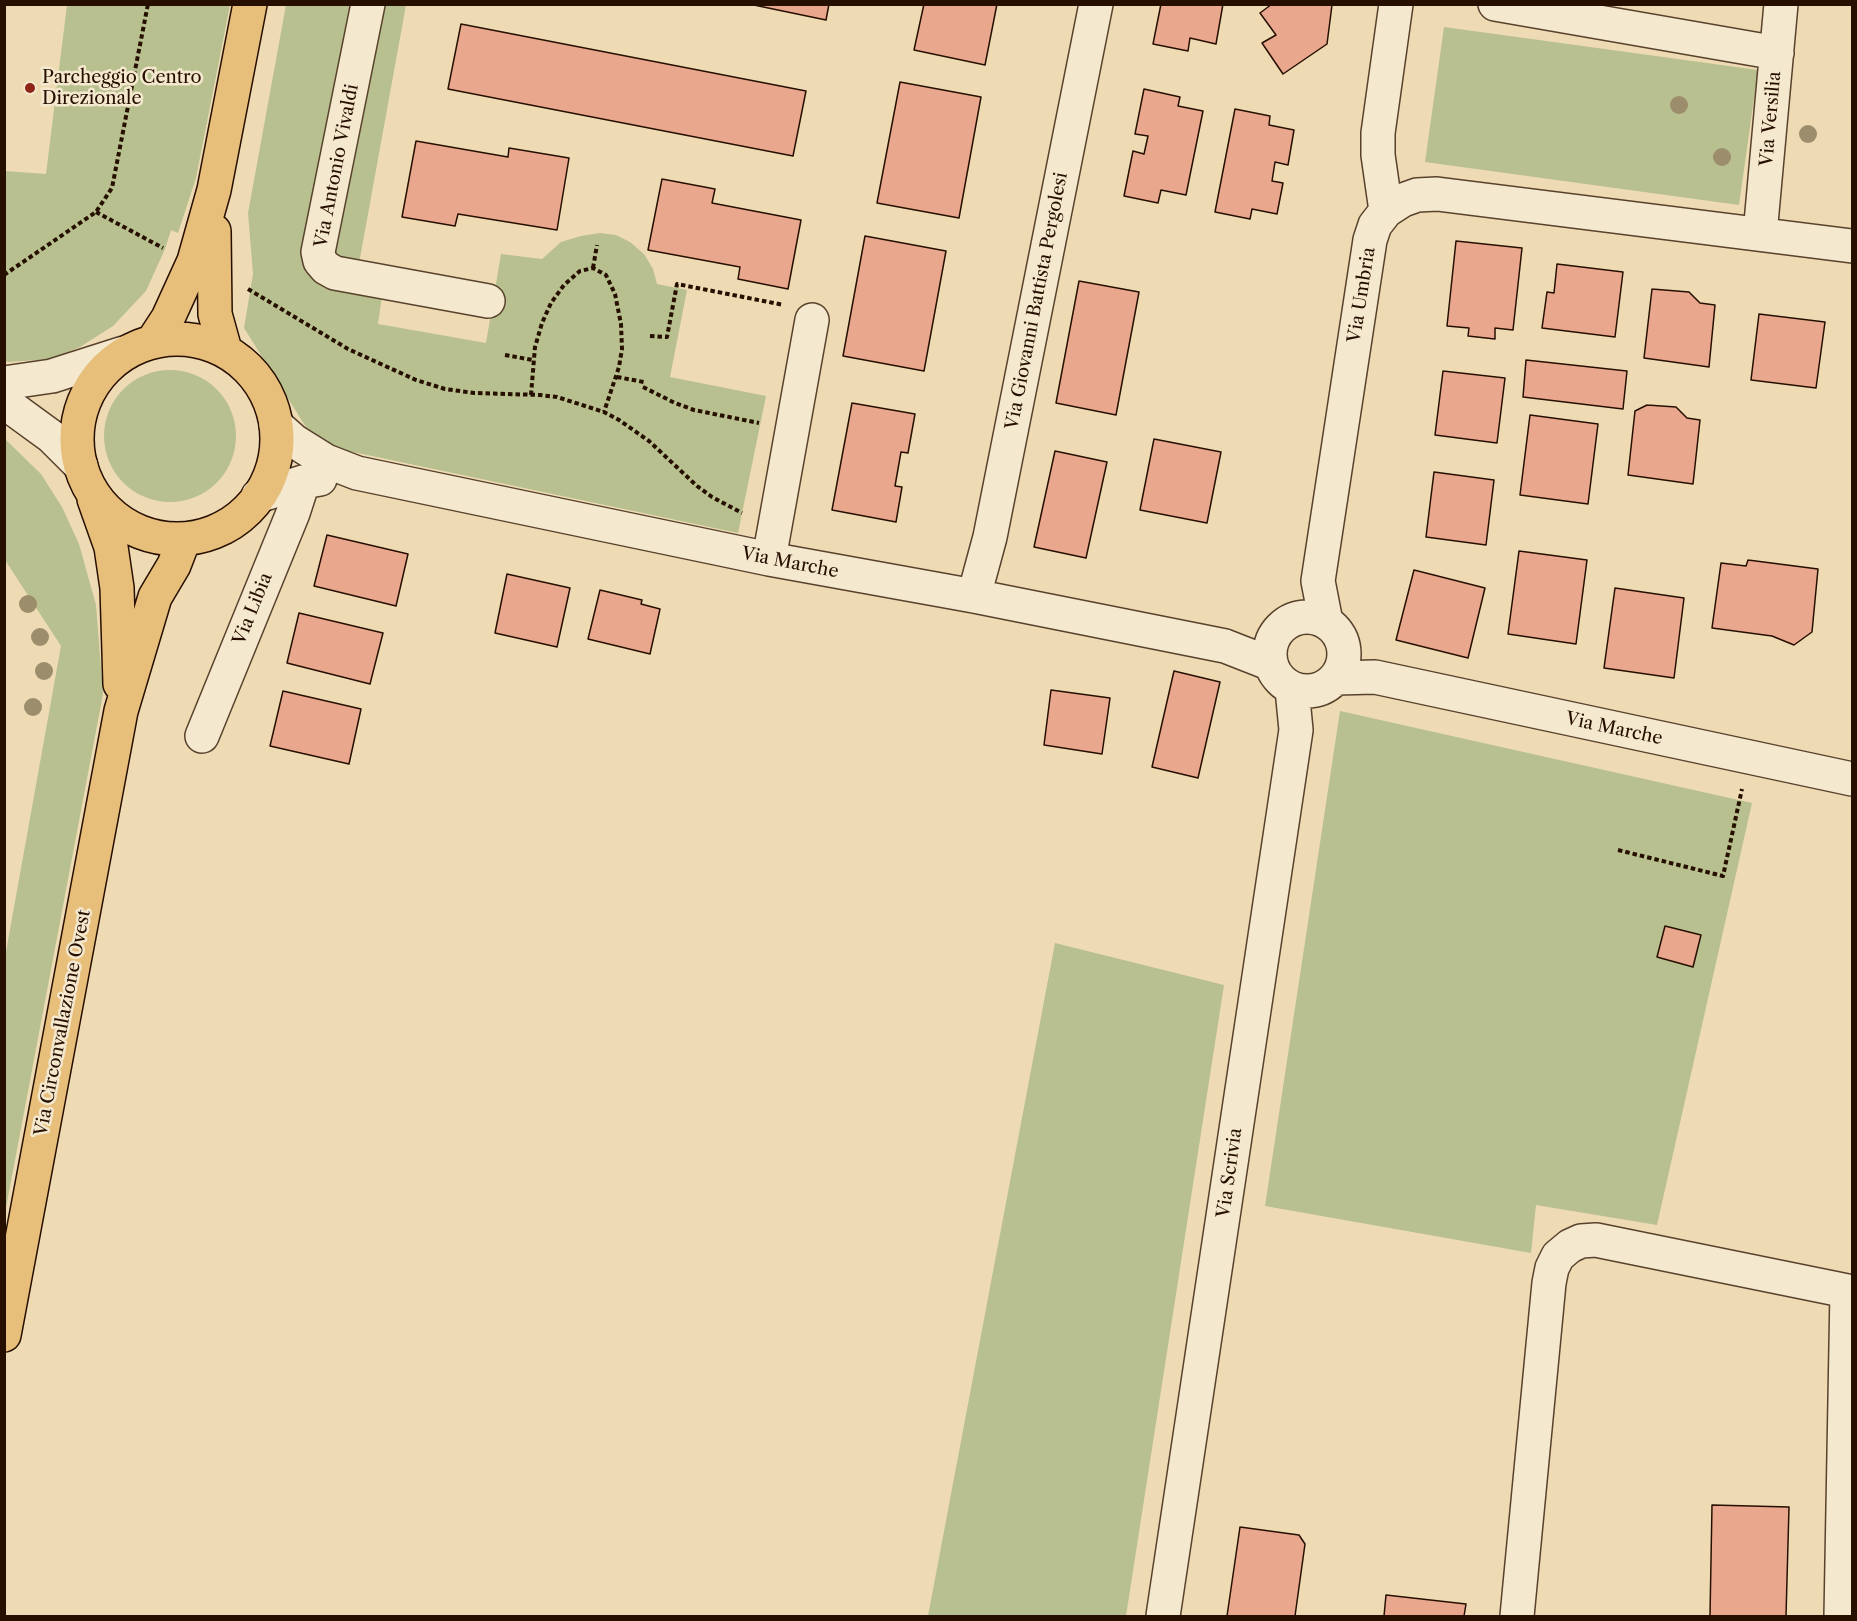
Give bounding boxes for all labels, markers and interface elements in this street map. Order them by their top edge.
place label: Parcheggio Centro Direzionale [42,67,201,110]
street label: Via Versilia [1756,71,1786,167]
marker: Parcheggio Centro Direzionale [23,81,37,95]
street label: Via Antonio Vivaldi [311,82,363,250]
street label: Via Giovanni Battista Pergolesi [1001,171,1073,431]
street label: Via Umbria [1344,246,1380,344]
street label: Via Marche [740,543,840,583]
street label: Via Libia [229,570,277,648]
street label: Via Marche [1564,708,1664,750]
street label: Via Circonvallazione Ovest [30,908,96,1138]
street label: Via Scrivia [1213,1127,1247,1219]

